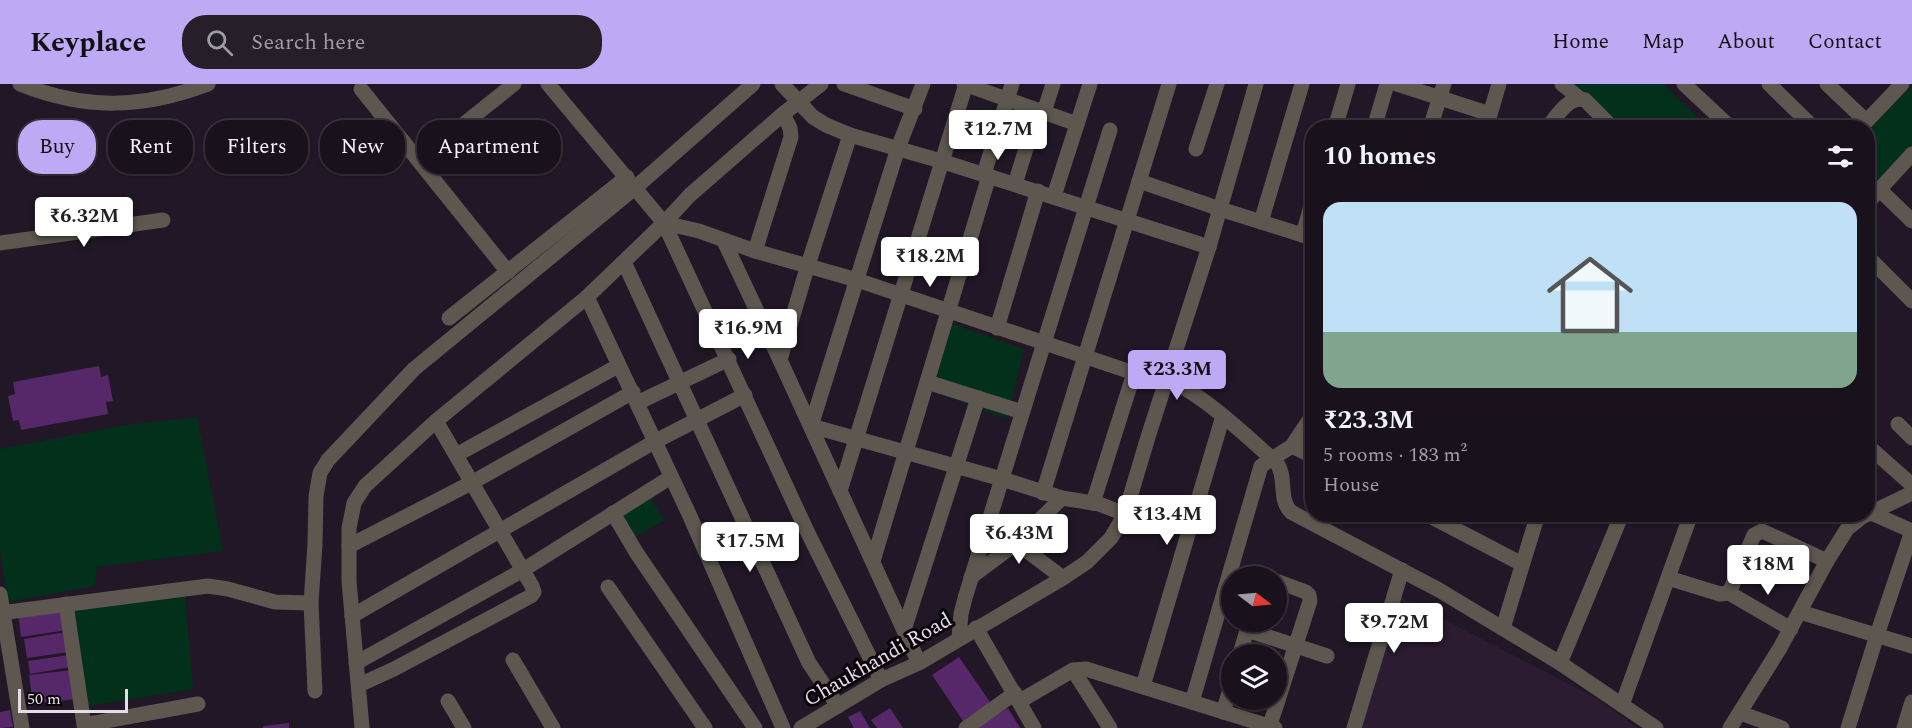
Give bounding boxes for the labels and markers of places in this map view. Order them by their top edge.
pin: ₹12.7M [949,110,1047,161]
pin: ₹6.32M [35,197,133,248]
pin: ₹18.2M [881,237,979,288]
pin: ₹16.9M [699,309,797,360]
pin: ₹23.3M [1128,350,1226,401]
pin: ₹13.4M [1118,495,1216,546]
pin: ₹6.43M [970,514,1068,565]
pin: ₹17.5M [701,522,799,573]
pin: ₹18M [1732,545,1804,596]
pin: ₹9.72M [1345,603,1443,654]

